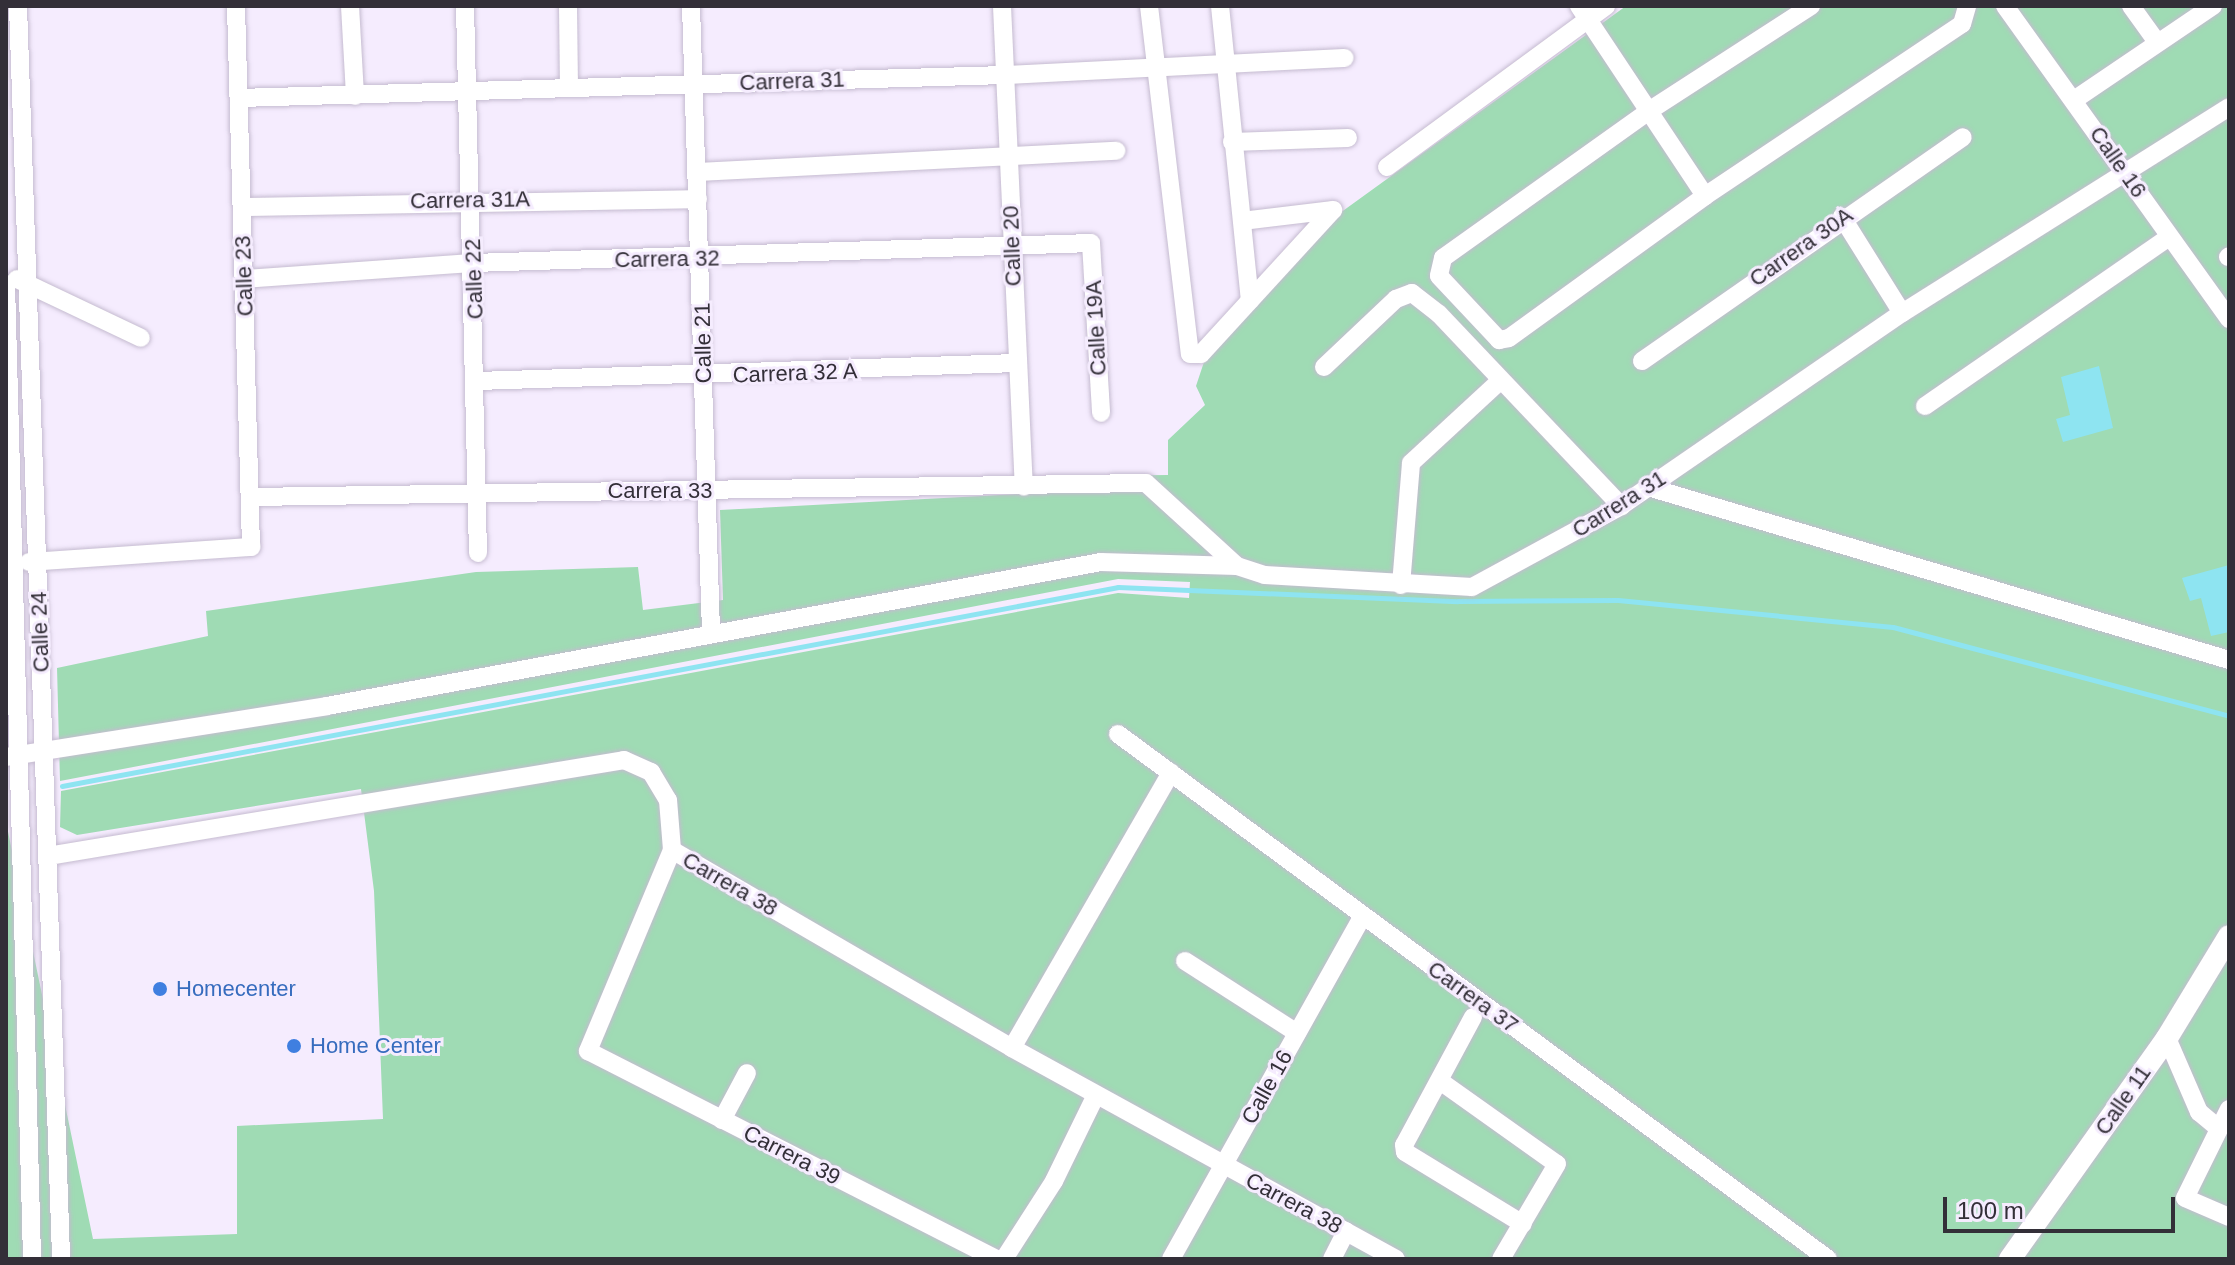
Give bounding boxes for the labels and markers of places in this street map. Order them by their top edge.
place label: Homecenter [176,976,296,1002]
marker: Homecenter [151,980,169,998]
place label: Home Center [310,1033,441,1059]
marker: Home Center [285,1037,303,1055]

